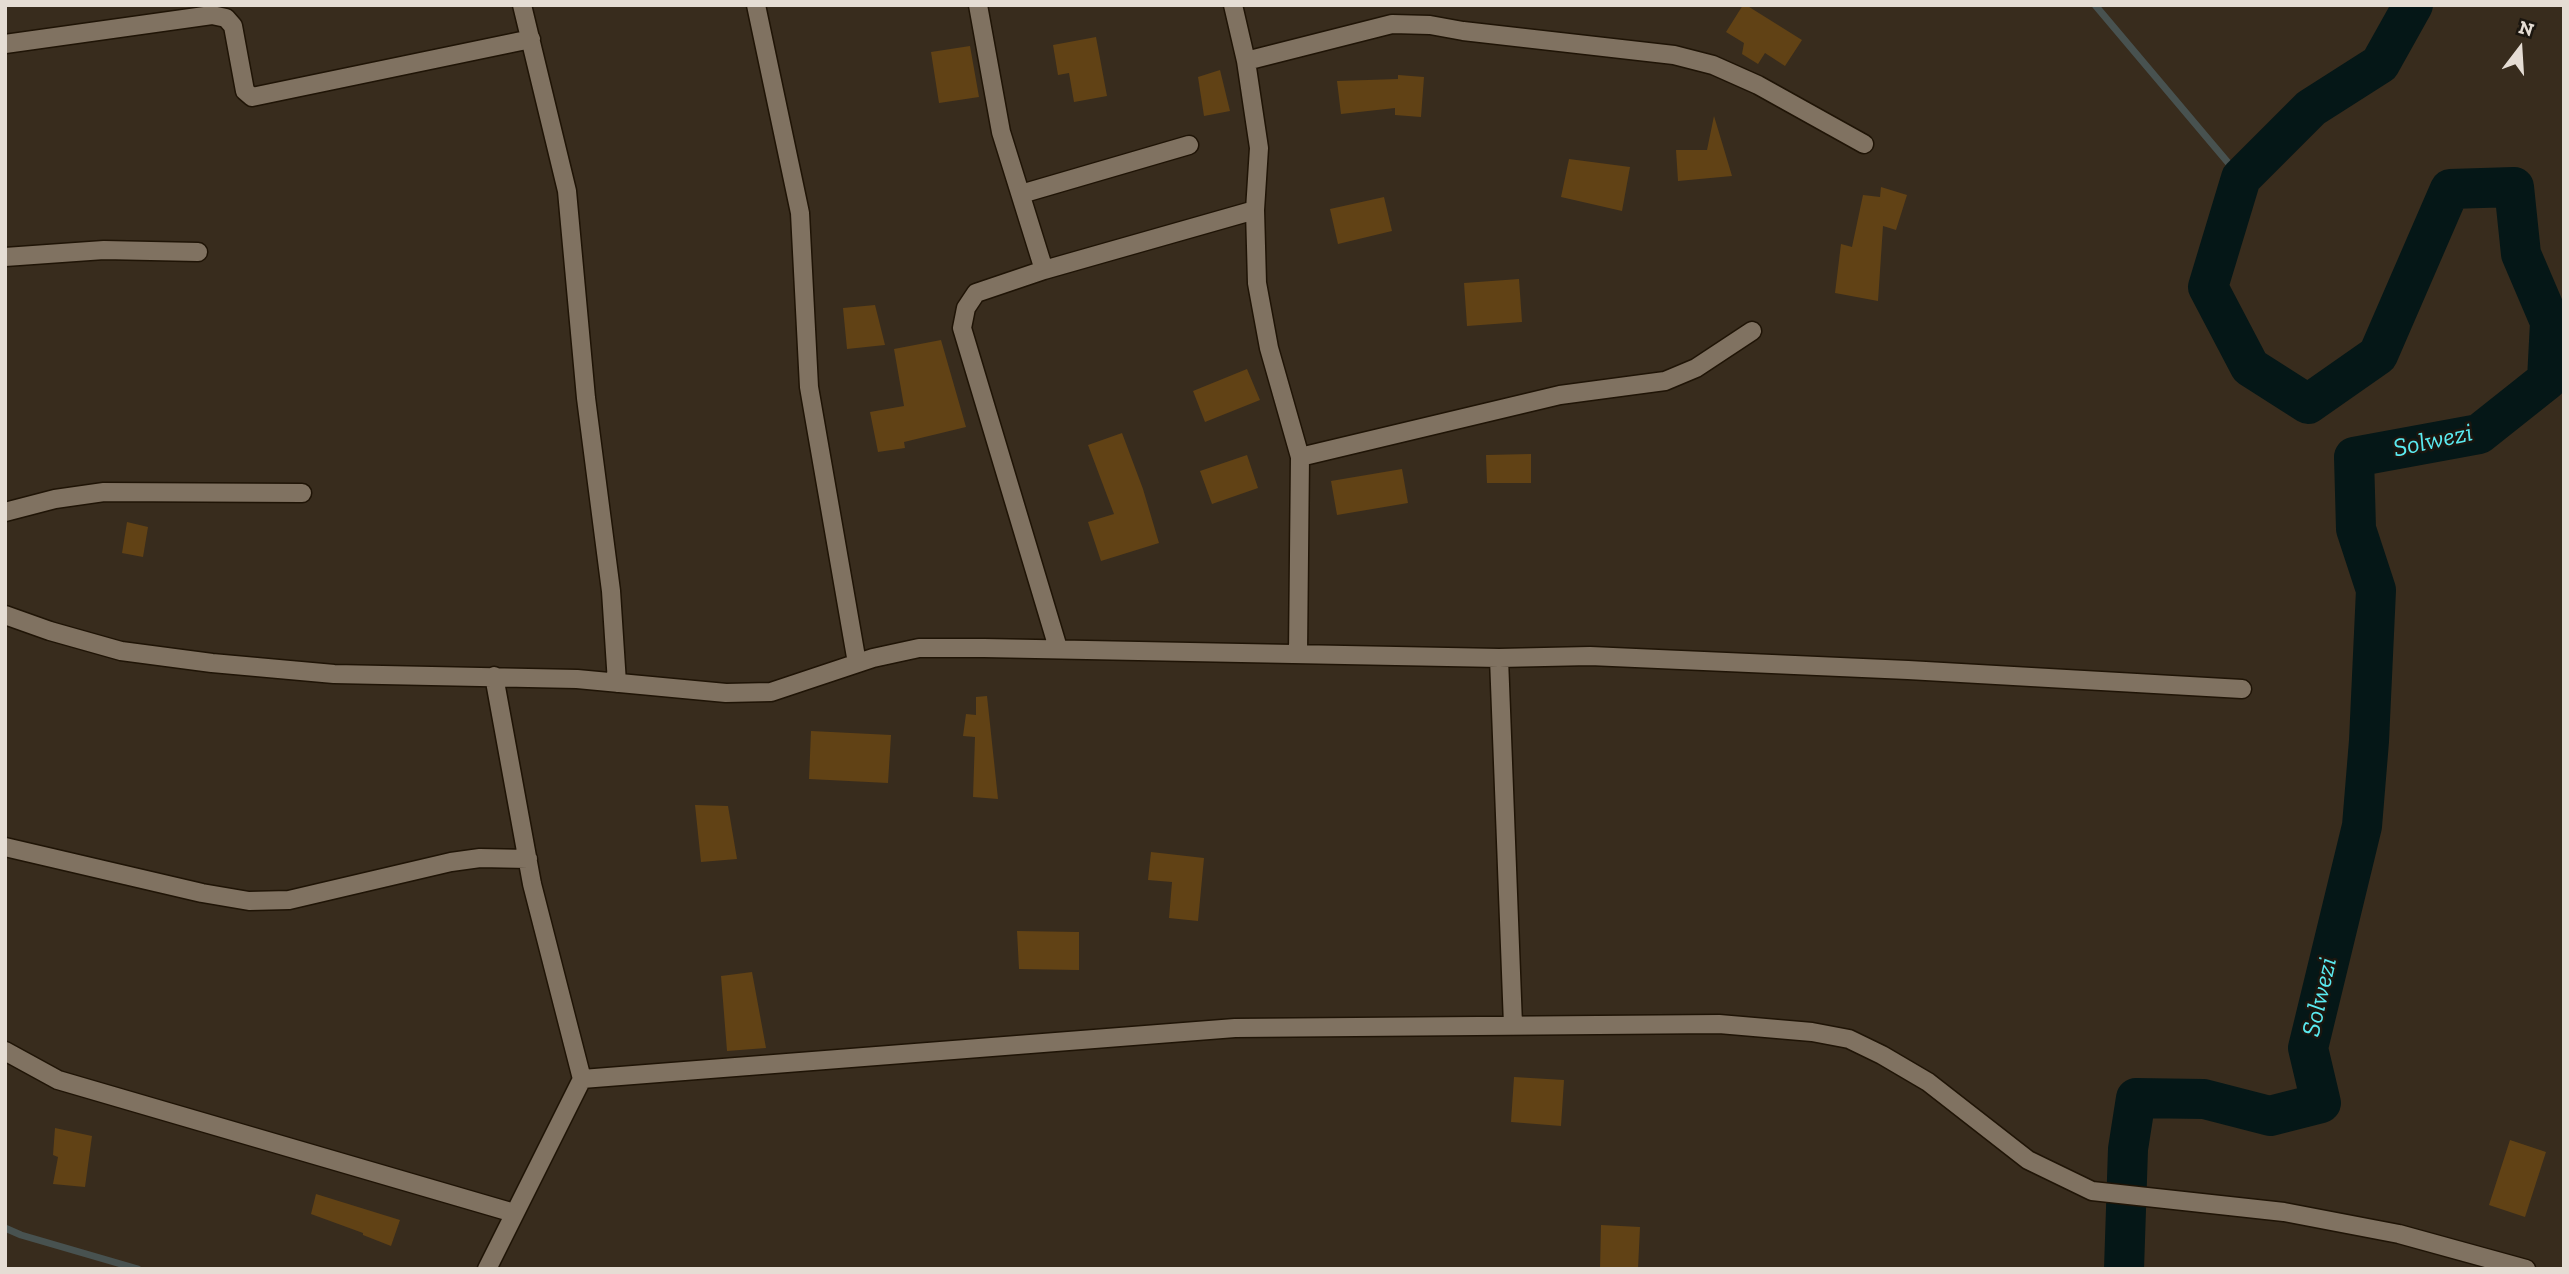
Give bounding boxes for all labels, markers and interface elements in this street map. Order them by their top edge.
north arrow [2485,14,2555,84]
text: N [2516,15,2537,42]
water label: Solwezi [2391,417,2475,465]
water label: Solwezi [2296,954,2344,1040]

